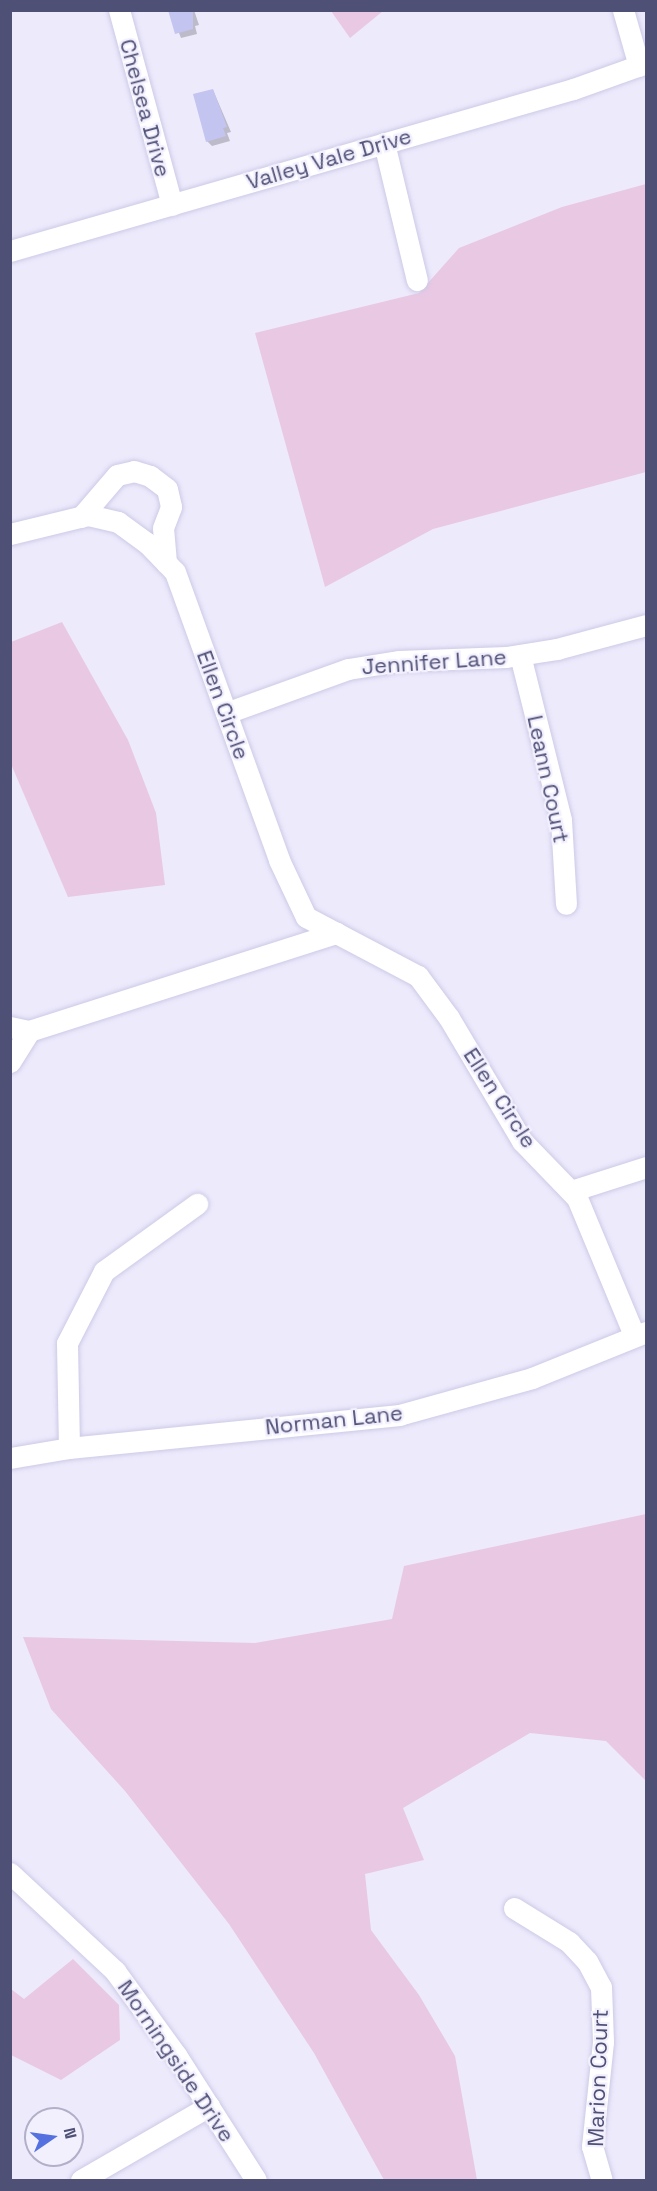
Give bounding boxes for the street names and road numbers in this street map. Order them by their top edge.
street label: Chelsea Drive [114,36,176,180]
street label: Valley Vale Drive [243,123,415,195]
street label: Jennifer Lane [361,644,507,680]
street label: Ellen Circle [191,647,255,763]
street label: Leann Court [522,713,574,845]
street label: Ellen Circle [458,1043,542,1153]
street label: Norman Lane [264,1400,404,1440]
street label: Morningside Drive [112,1975,240,2147]
street label: Marion Court [582,2009,614,2147]

